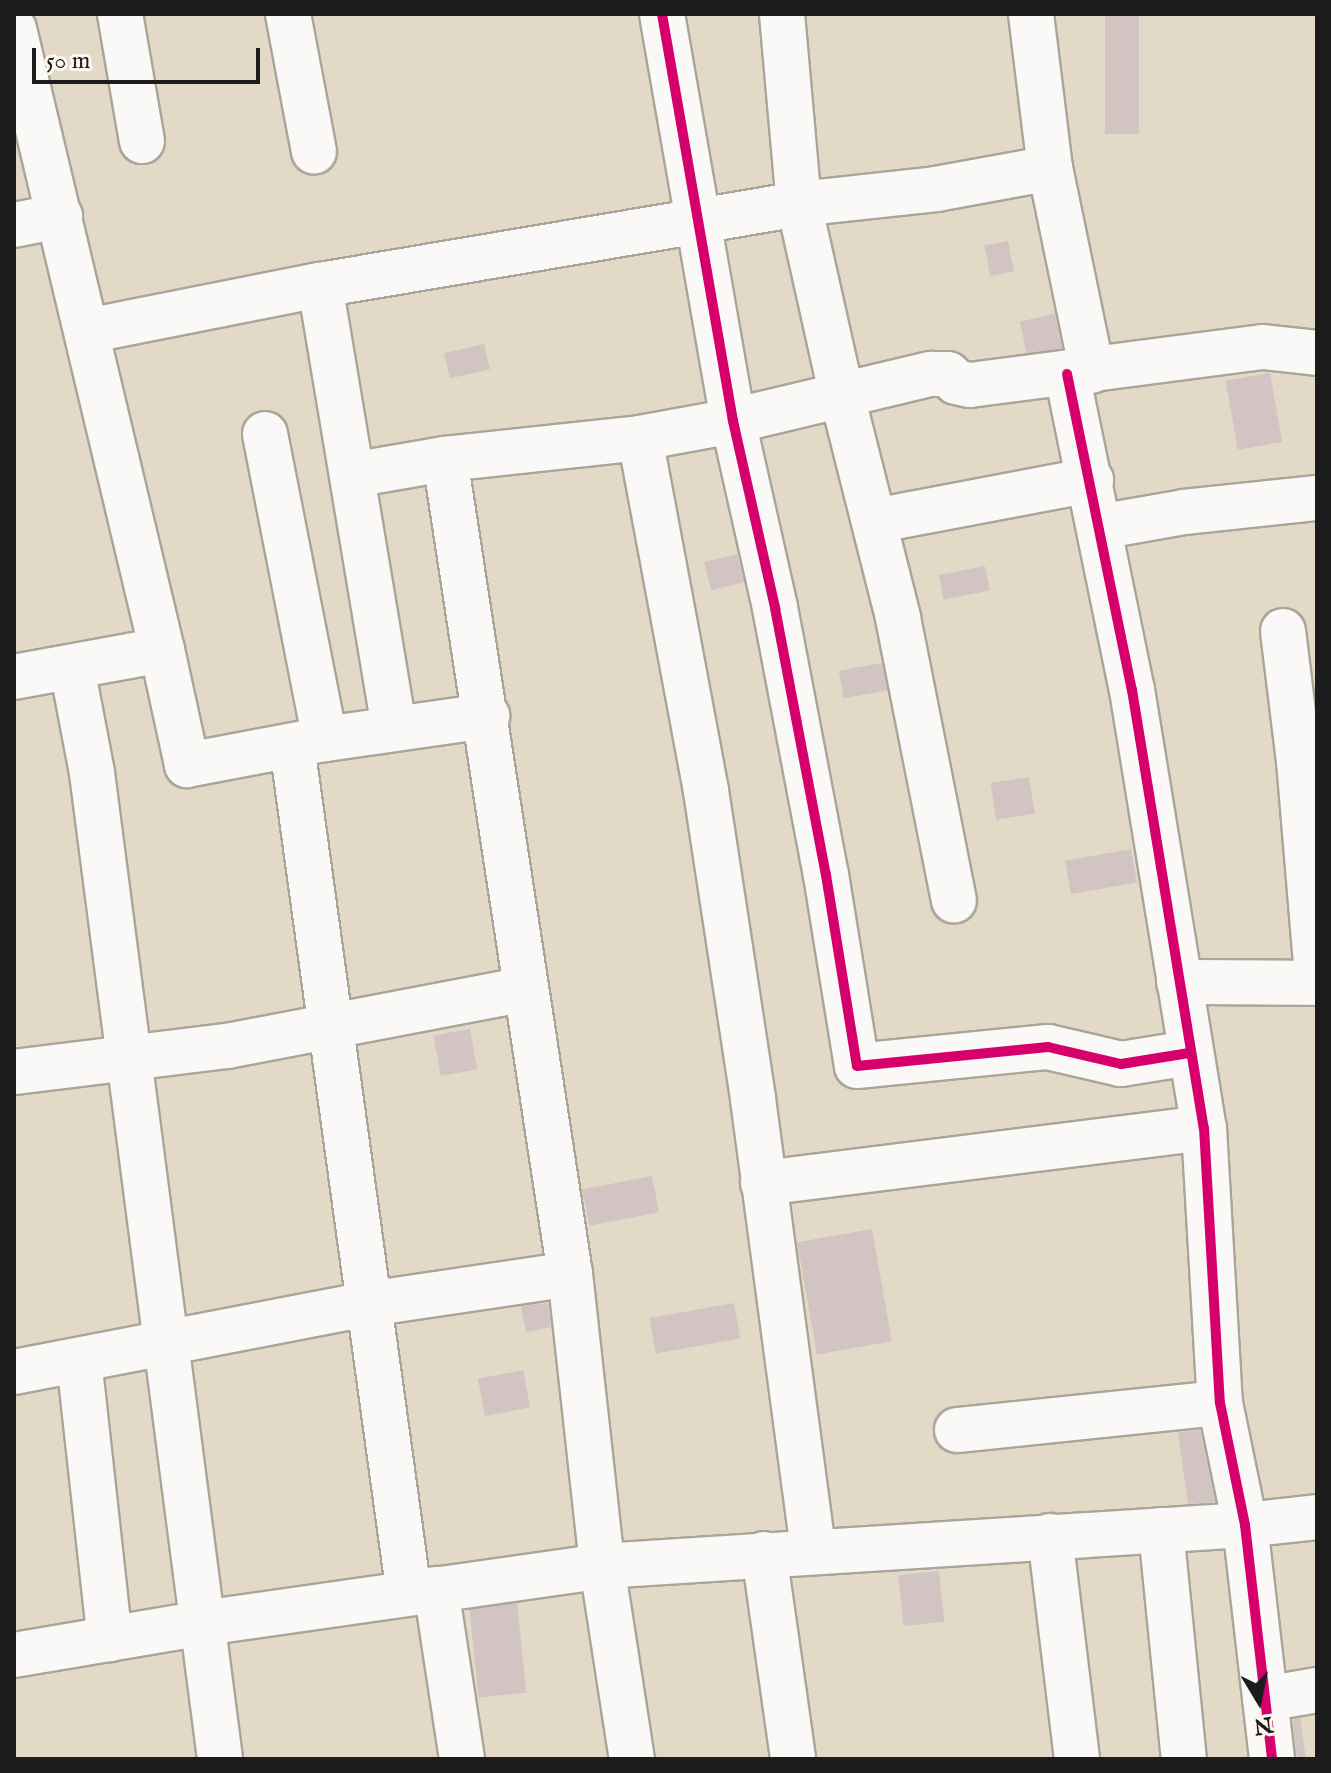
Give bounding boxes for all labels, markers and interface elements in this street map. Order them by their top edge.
scale bar [36,32,264,82]
text: 50 m [46,46,90,77]
north arrow [1219,1661,1299,1741]
text: N [1251,1709,1275,1740]

